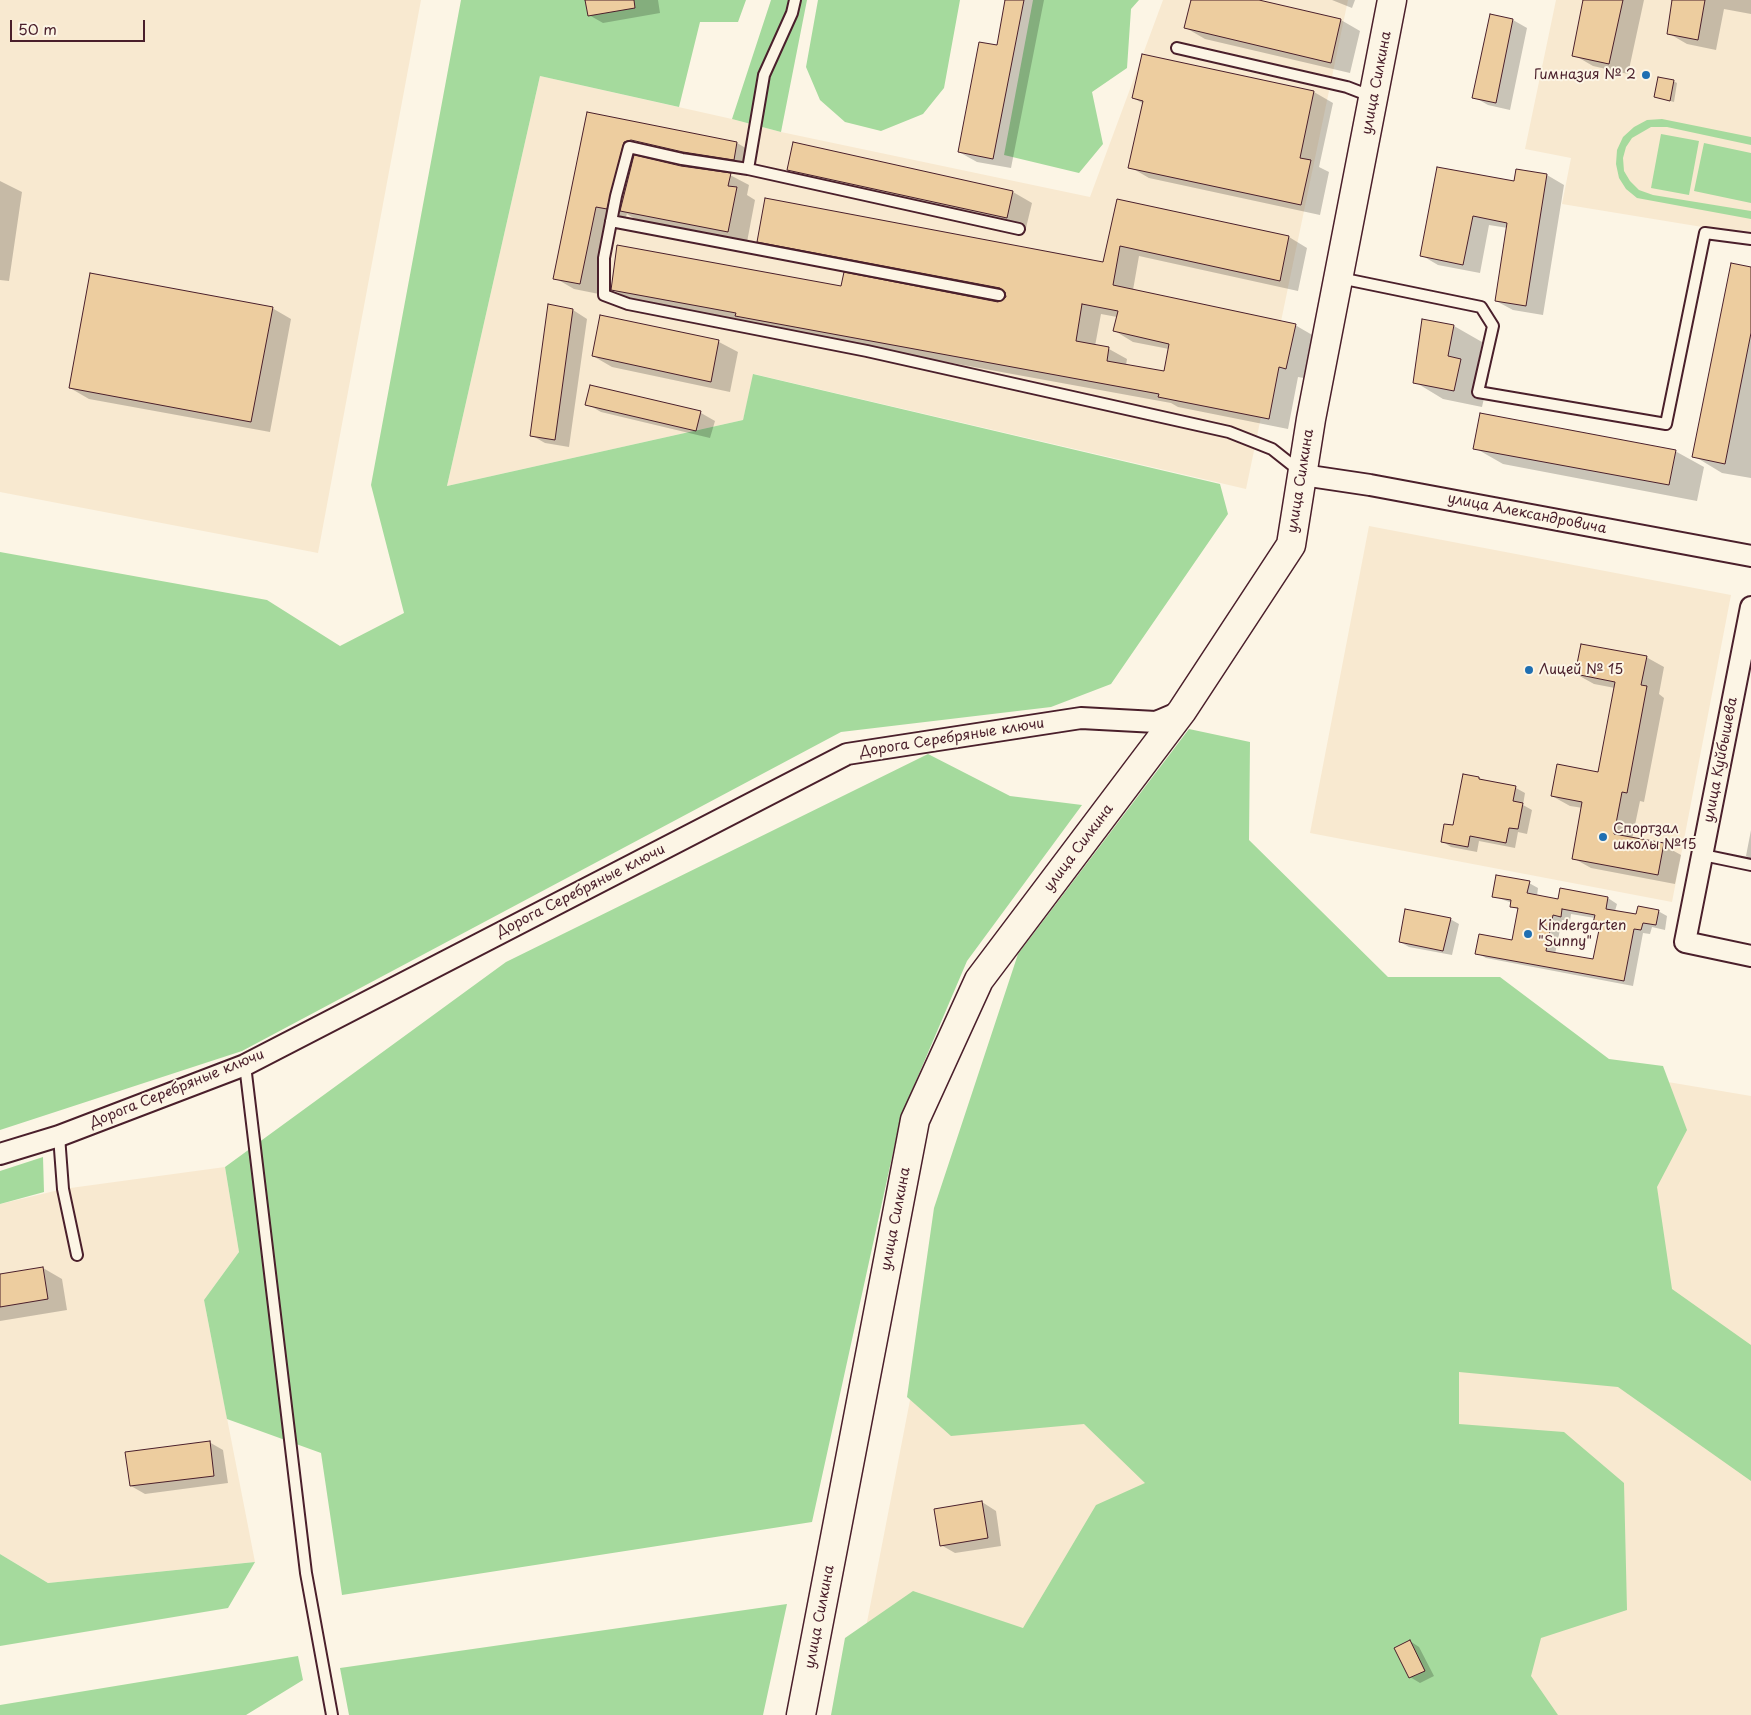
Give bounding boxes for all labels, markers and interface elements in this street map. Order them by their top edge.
scale bar [12,10,148,42]
text: 50 m [18,17,57,40]
street label: улица Силкина [1359,30,1395,136]
place label: Гимназия № 2 [1534,67,1636,83]
marker: Гимназия № 2 [1640,69,1652,81]
street label: улица Силкина [1284,428,1318,534]
street label: улица Александровича [1446,490,1608,538]
place label: Лицей № 15 [1539,662,1623,678]
marker: Лицей № 15 [1523,664,1535,676]
street label: улица Куйбышева [1701,696,1741,824]
street label: Дорога Серебряные ключи [859,715,1045,761]
street label: улица Силкина [1041,801,1117,895]
place label: Спортзал школы №15 [1613,821,1696,854]
marker: Спортзал школы №15 [1597,831,1609,843]
street label: Дорога Серебряные ключи [494,841,668,941]
place label: Kindergarten "Sunny" [1538,918,1626,950]
marker: Kindergarten "Sunny" [1522,928,1534,940]
street label: Дорога Серебряные ключи [87,1046,267,1132]
street label: улица Силкина [878,1166,914,1272]
street label: улица Силкина [802,1564,838,1670]

